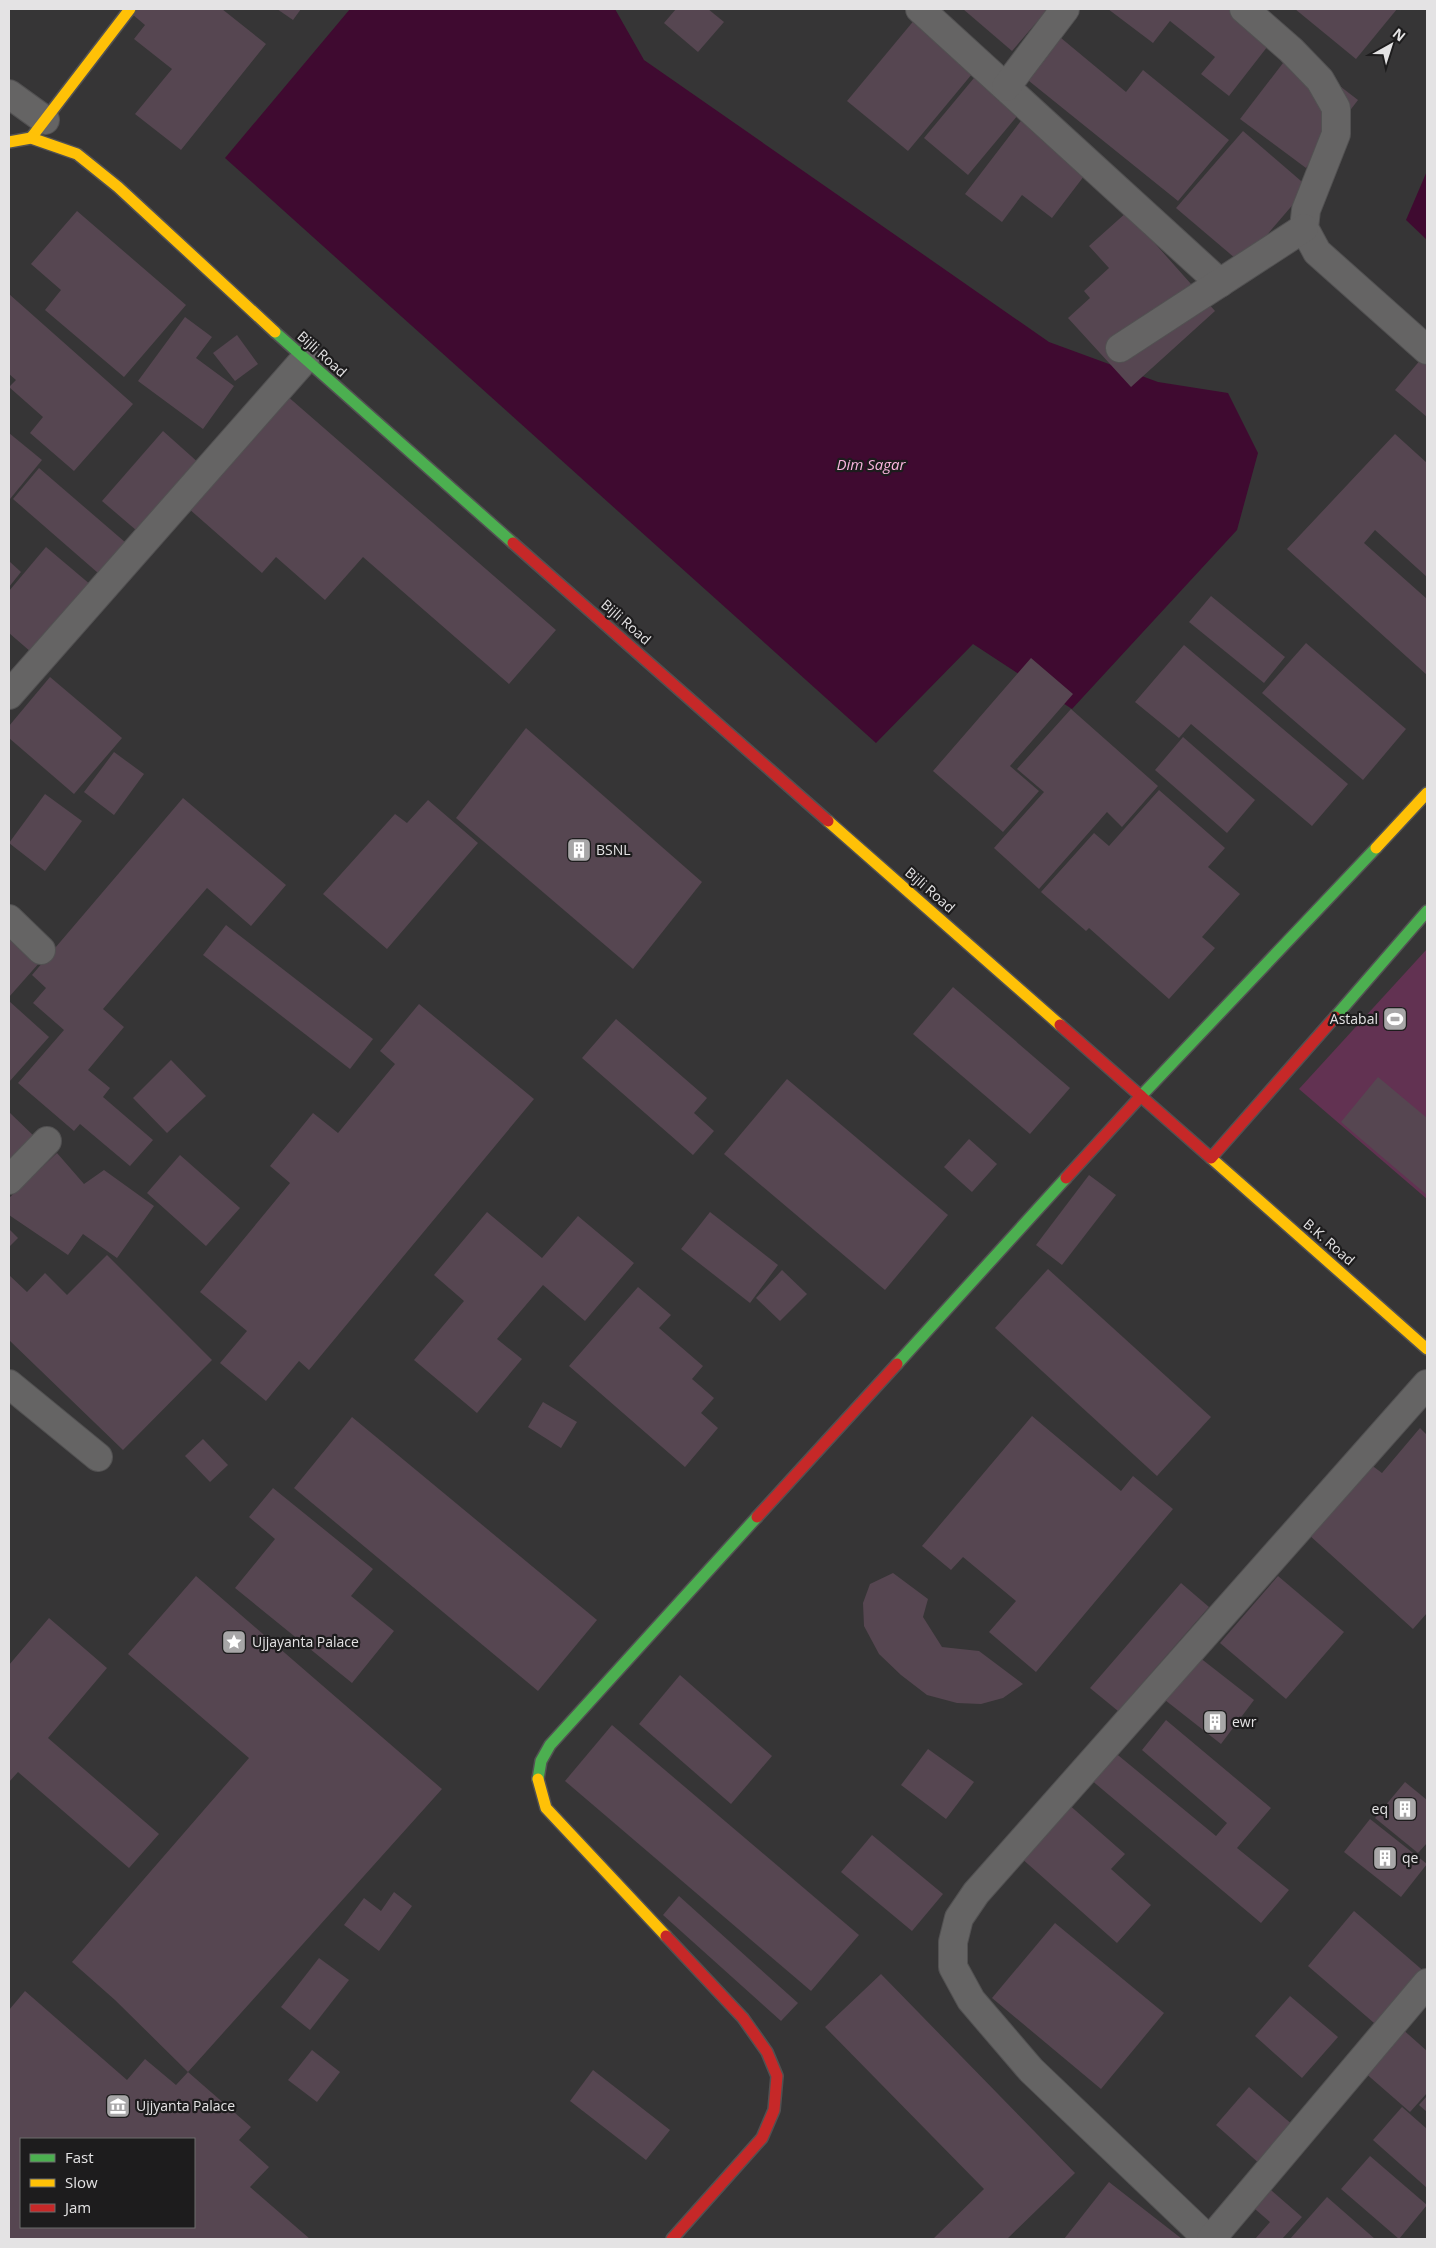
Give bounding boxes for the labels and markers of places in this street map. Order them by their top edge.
building icon: BSNL [566,837,592,863]
place label: BSNL [596,840,631,859]
sports icon: Astabal [1382,1006,1408,1032]
place label: Astabal [1330,1009,1378,1028]
place icon: Ujjayanta Palace [221,1629,247,1655]
place label: Ujjayanta Palace [252,1632,359,1651]
building icon: ewr [1202,1709,1228,1735]
place label: ewr [1232,1712,1257,1731]
building icon: eq [1392,1796,1418,1822]
place label: eq [1372,1799,1388,1818]
building icon: qe [1372,1845,1398,1871]
place label: qe [1402,1848,1419,1867]
museum icon: Ujjyanta Palace [105,2093,131,2119]
place label: Ujjyanta Palace [136,2096,235,2115]

